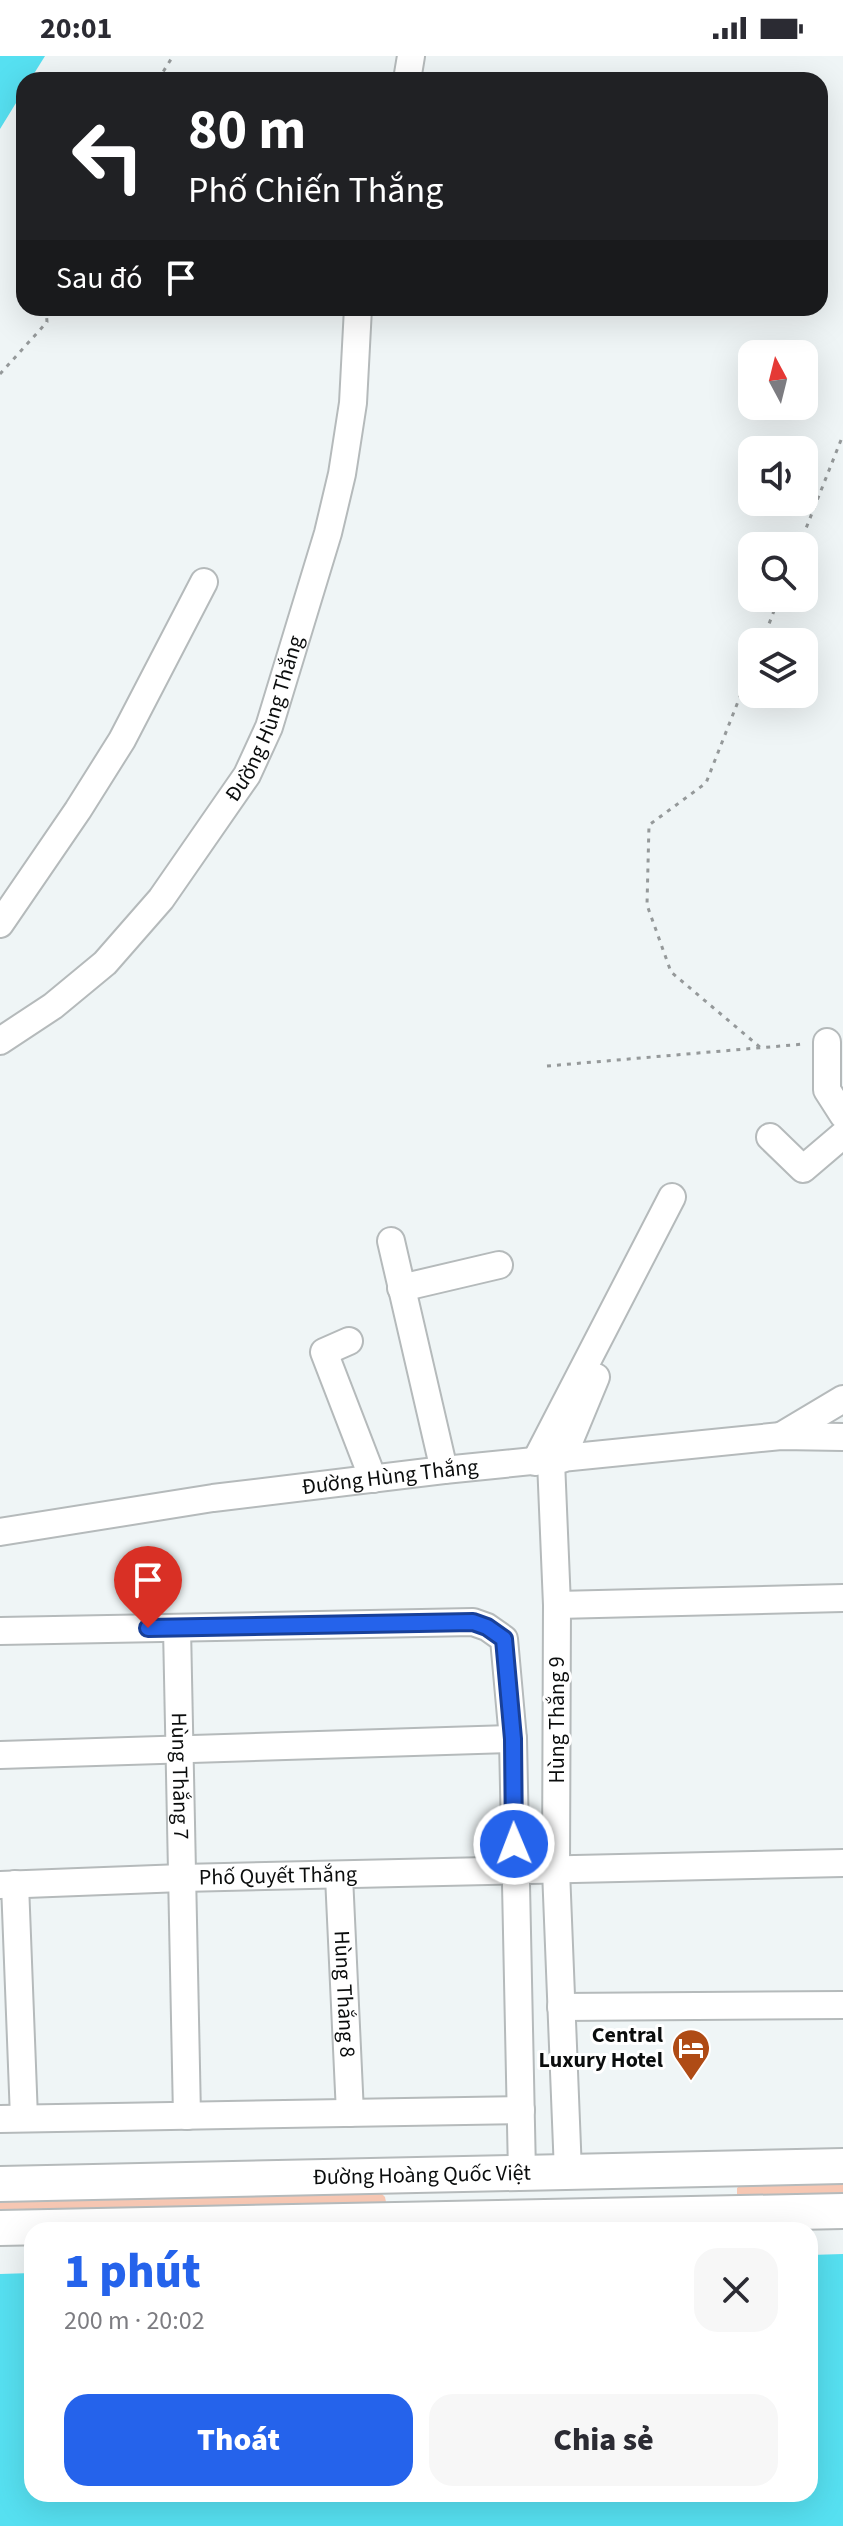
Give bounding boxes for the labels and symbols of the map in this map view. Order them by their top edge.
north arrow [738,340,818,420]
street label: Đường Hùng Thắng [217,632,312,808]
street label: Đường Hùng Thắng [300,1451,480,1503]
pin [114,1546,182,1628]
street label: Hùng Thắng 9 [541,1656,573,1784]
street label: Hùng Thắng 7 [163,1712,197,1840]
position arrow [472,1802,556,1886]
street label: Phố Quyết Thắng [198,1858,357,1894]
street label: Hùng Thắng 8 [326,1930,363,2058]
place label: Central Luxury Hotel [539,2019,664,2076]
hotel icon: Central Luxury Hotel [670,2027,712,2082]
street label: Đường Hoàng Quốc Việt [313,2157,532,2193]

